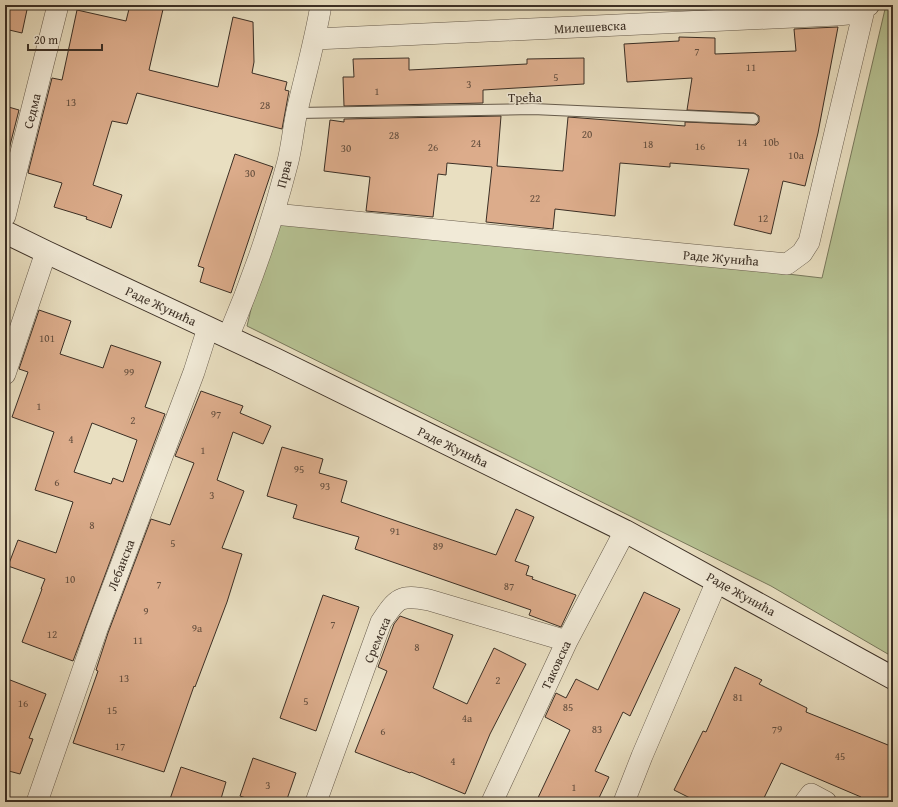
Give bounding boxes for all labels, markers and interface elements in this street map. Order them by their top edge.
street label: Милешевска [553,16,627,38]
scale bar [28,26,102,52]
text: 20 m [34,31,58,48]
house number: 7 [694,43,700,59]
house number: 11 [746,59,756,75]
house number: 5 [553,69,559,85]
house number: 3 [466,76,472,92]
house number: 1 [374,83,380,99]
street label: Трећа [508,88,543,107]
street label: Седма [18,91,46,131]
house number: 13 [66,94,76,110]
house number: 28 [260,97,270,113]
house number: 20 [582,126,592,142]
house number: 28 [389,127,399,143]
house number: 14 [737,134,747,150]
house number: 10b [763,134,779,150]
house number: 24 [471,135,481,151]
house number: 18 [643,136,653,152]
house number: 16 [695,138,705,154]
house number: 26 [428,139,438,155]
house number: 30 [341,140,351,156]
house number: 10a [788,147,805,163]
street label: Прва [271,157,297,190]
house number: 30 [245,165,255,181]
house number: 22 [530,190,540,206]
house number: 12 [758,210,768,226]
street label: Раде Жунића [682,245,761,271]
street label: Раде Жунића [122,281,200,331]
house number: 101 [39,330,55,346]
house number: 99 [124,364,134,380]
house number: 1 [36,398,42,414]
house number: 97 [211,406,221,422]
house number: 2 [130,412,136,428]
street label: Раде Жунића [415,422,492,473]
house number: 4 [68,431,74,447]
house number: 1 [200,442,206,458]
house number: 95 [294,461,304,477]
house number: 6 [54,474,60,490]
house number: 93 [320,478,330,494]
house number: 3 [209,487,215,503]
house number: 8 [89,517,95,533]
house number: 91 [390,523,400,539]
house number: 5 [170,535,176,551]
street label: Лебанска [103,536,140,593]
house number: 89 [433,538,443,554]
street label: Раде Жунића [703,567,780,621]
house number: 10 [65,571,75,587]
house number: 7 [156,576,162,592]
house number: 87 [504,578,514,594]
house number: 9 [143,603,149,619]
street label: Сремска [359,613,395,666]
house number: 7 [330,616,336,632]
house number: 9a [192,620,203,636]
house number: 12 [47,626,57,642]
house number: 11 [133,632,143,648]
street label: Таковска [536,637,576,693]
house number: 8 [414,639,420,655]
house number: 13 [119,670,129,686]
house number: 2 [495,672,501,688]
house number: 81 [733,689,743,705]
house number: 5 [303,693,309,709]
house number: 16 [18,695,28,711]
house number: 85 [563,699,573,715]
house number: 15 [107,702,117,718]
house number: 4a [462,710,473,726]
house number: 83 [592,721,602,737]
house number: 79 [772,721,782,737]
house number: 6 [380,723,386,739]
house number: 17 [115,738,125,754]
house number: 45 [835,748,845,764]
house number: 4 [450,753,456,769]
house number: 3 [265,777,271,793]
house number: 1 [571,779,577,795]

